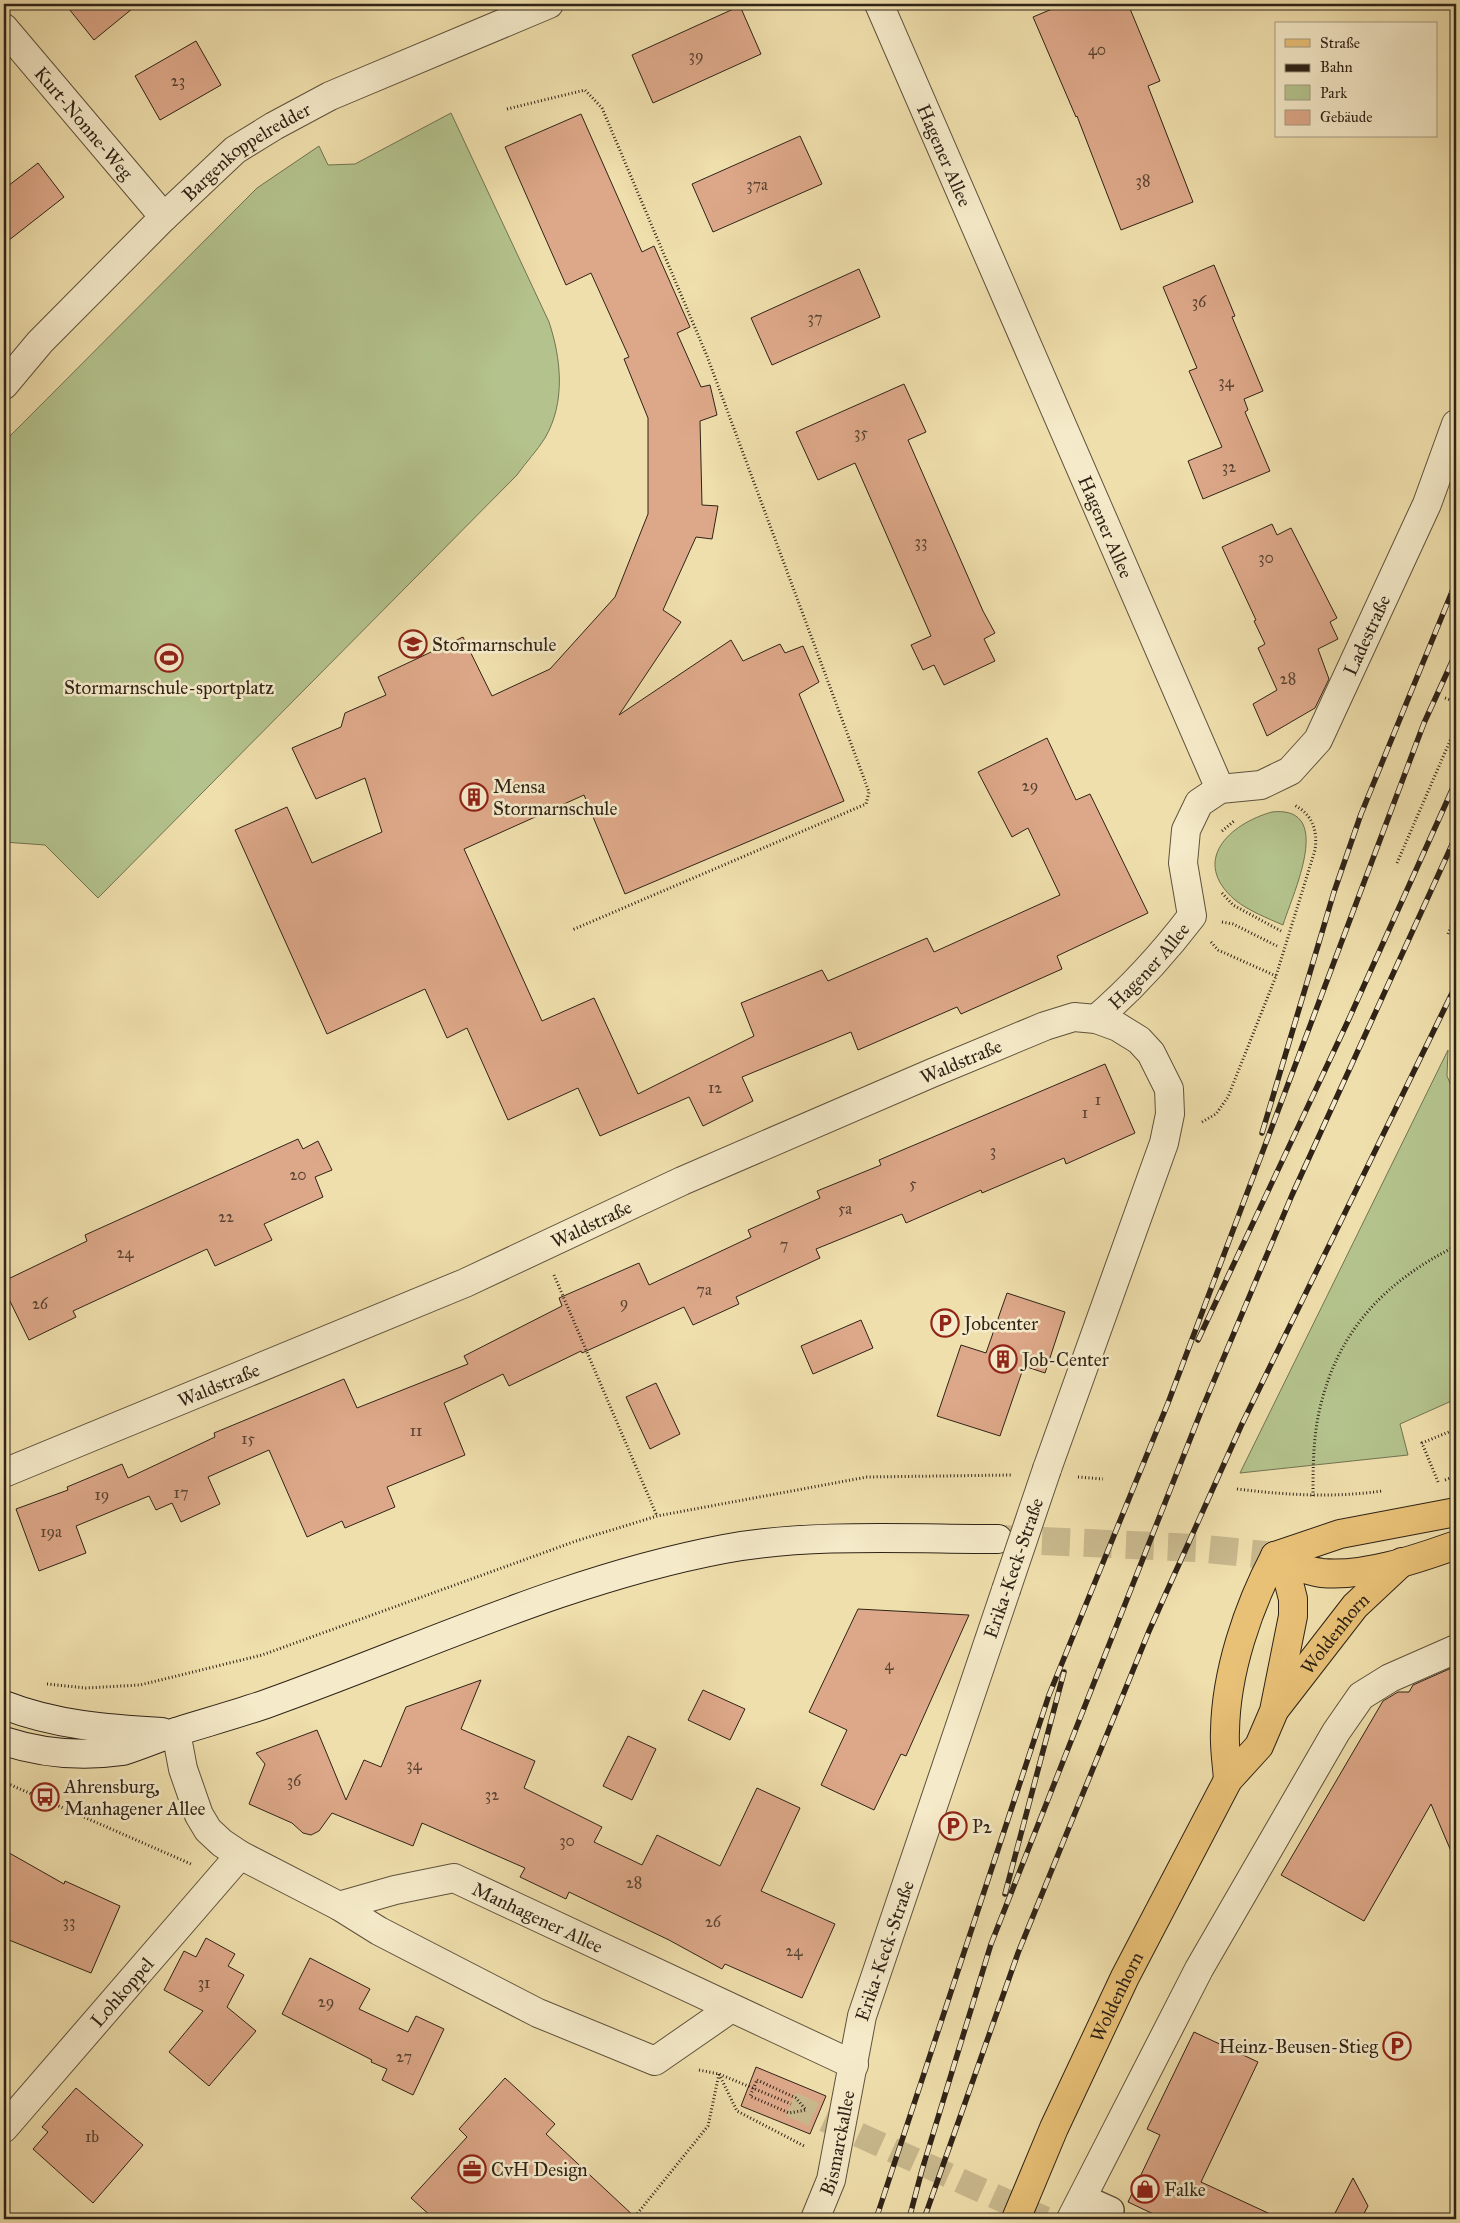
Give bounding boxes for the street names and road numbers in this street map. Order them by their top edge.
street label: Kurt-Nonne-Weg [29,62,138,185]
street label: Bargenkoppelredder [177,97,315,206]
street label: Hagener Allee [912,101,977,210]
street label: Hagener Allee [1073,472,1138,582]
street label: Ladestraße [1338,591,1395,679]
street label: Hagener Allee [1104,918,1195,1014]
street label: Waldstraße [917,1034,1005,1089]
street label: Waldstraße [547,1195,635,1253]
street label: Waldstraße [174,1358,263,1412]
street label: Erika-Keck-Straße [979,1495,1048,1641]
street label: Woldenhorn [1296,1588,1374,1679]
street label: Manhagener Allee [469,1877,607,1958]
street label: Erika-Keck-Straße [850,1877,919,2024]
street label: Woldenhorn [1085,1948,1148,2046]
street label: Lohkoppel [86,1952,159,2032]
street label: Bismarckallee [815,2088,860,2199]

